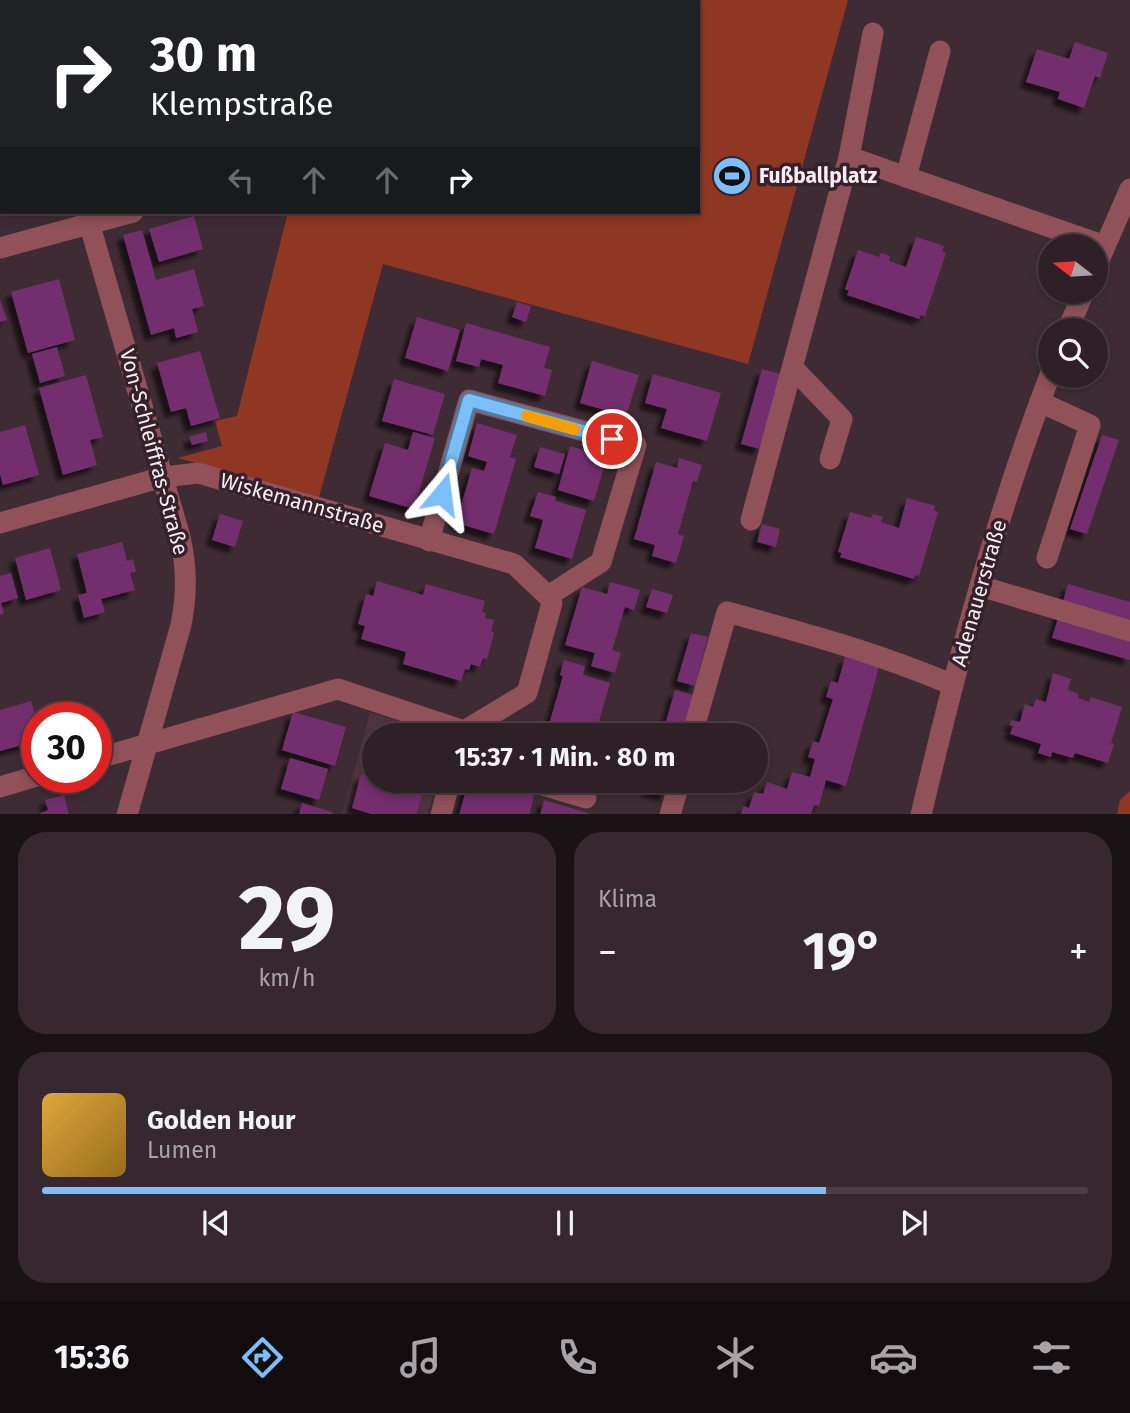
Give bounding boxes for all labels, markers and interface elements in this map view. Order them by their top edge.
text: 30 m [150,25,257,84]
icon: right [35,28,126,119]
text: Klempstraße [150,85,334,123]
sports icon: Fußballplatz [711,155,753,197]
icon: left [222,161,260,199]
icon: ahead [295,161,333,199]
icon: ahead [368,161,406,199]
icon: right [441,161,479,199]
place label: Fußballplatz [759,163,878,189]
north arrow [1038,234,1108,304]
map controls [1038,234,1108,388]
button: search [1038,318,1108,388]
street label: Von-Schleiffras-Straße [114,346,194,558]
pin [582,409,642,469]
icon: arrive [593,420,631,458]
position arrow [405,457,479,531]
street label: Wiskemannstraße [217,467,387,539]
street label: Adenauerstraße [946,517,1012,669]
speed limit sign: 30 [21,702,112,793]
text: 15:37 · 1 Min. · 80 m [454,742,676,773]
text: 29 [238,864,336,973]
text: Klima [598,885,657,913]
text: 19° [803,920,883,983]
text: − [598,929,617,975]
text: + [1069,929,1088,975]
text: km/h [259,964,315,992]
text: Golden Hour [147,1105,295,1136]
text: Lumen [147,1136,217,1164]
icon: previous [197,1204,235,1242]
icon: pause [546,1204,584,1242]
icon: next [895,1204,933,1242]
icon: directions [238,1333,287,1382]
icon: music [396,1333,445,1382]
icon: phone [553,1333,602,1382]
icon: climate [711,1333,760,1382]
icon: car [869,1333,918,1382]
icon: filters [1027,1333,1076,1382]
text: 15:36 [54,1338,129,1376]

